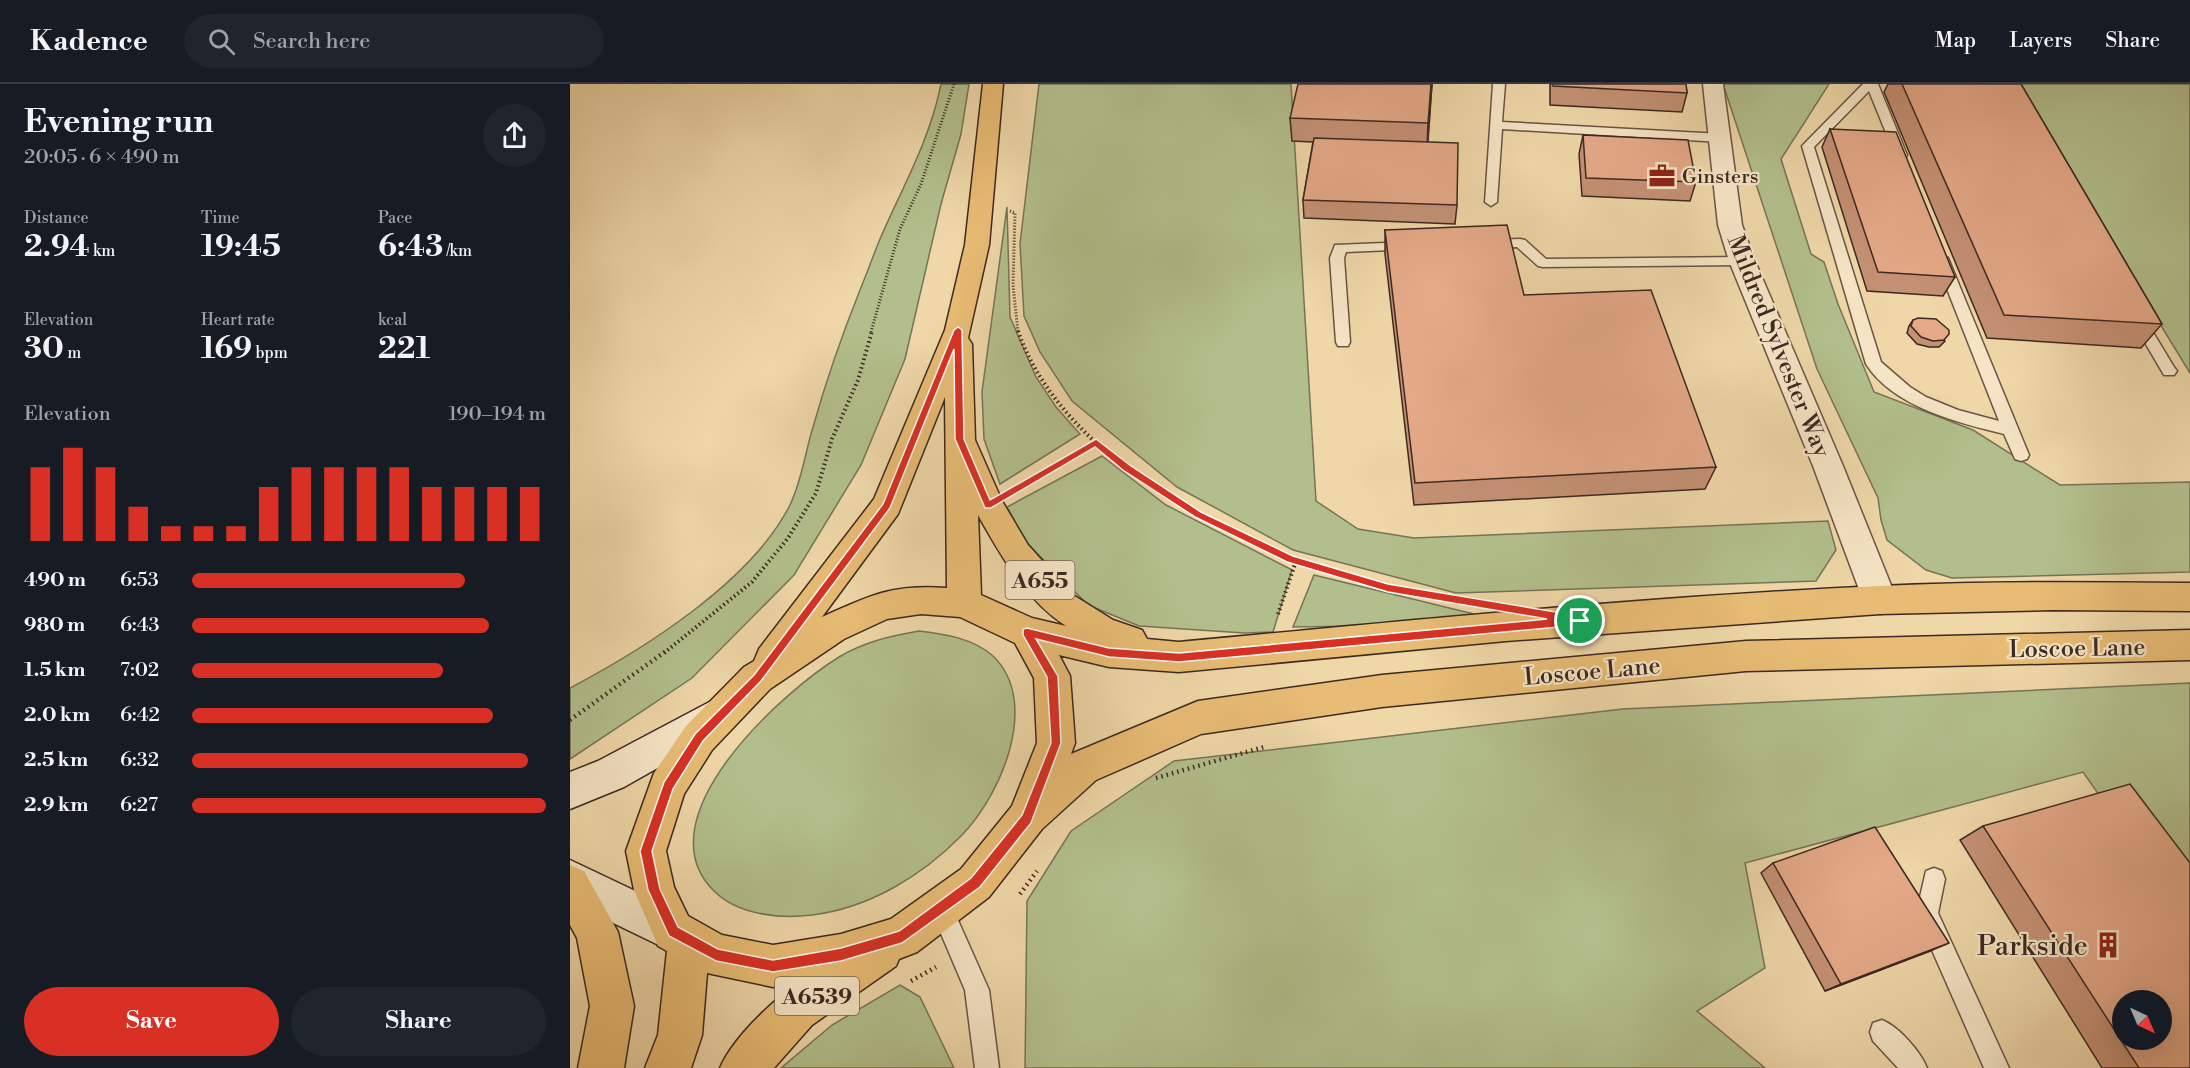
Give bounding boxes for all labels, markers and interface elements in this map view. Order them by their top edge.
search box [184,14,604,68]
text: Kadence [30,24,148,59]
icon: search [205,25,238,58]
text: Search here [253,28,370,55]
text: Map [1935,28,1976,54]
text: Layers [2009,28,2072,54]
text: Share [2105,28,2160,54]
text: Evening run [24,102,213,143]
button: share [483,104,546,167]
text: 20:05 · 6 × 490 m [24,145,180,170]
office icon: Ginsters [1647,161,1677,191]
place label: Ginsters [1682,165,1759,190]
text: Distance [24,208,89,228]
text: Time [201,208,240,228]
text: Pace [378,208,412,228]
text: 2.94 [24,228,90,266]
text: 19:45 [201,228,281,266]
text: 6:43 [378,228,443,266]
street label: Mildred Sylvester Way [1720,231,1837,462]
text: km [90,241,115,261]
text: /km [443,241,472,261]
text: Elevation [24,310,93,330]
text: Heart rate [201,310,275,330]
text: kcal [378,310,407,330]
text: 30 [24,330,64,368]
text: 169 [201,330,252,368]
text: 221 [378,330,430,368]
text: m [64,343,81,363]
text: bpm [252,343,288,363]
text: Elevation [24,402,111,427]
text: 190–194 m [448,402,546,427]
road number: A655 [1006,561,1074,599]
text: 490 m [24,568,86,593]
text: 6:53 [120,568,159,593]
pin [1554,595,1605,646]
icon: arrive [1563,604,1596,637]
text: 980 m [24,613,85,638]
text: 6:43 [120,613,160,638]
street label: Loscoe Lane [2008,633,2146,665]
street label: Loscoe Lane [1523,651,1662,693]
text: 1.5 km [24,658,85,683]
text: 7:02 [120,658,159,683]
text: 2.0 km [24,703,90,728]
text: 6:42 [120,703,160,728]
text: 2.5 km [24,748,88,773]
text: 6:32 [120,748,159,773]
text: 2.9 km [24,793,88,818]
text: 6:27 [120,793,158,818]
place label: Parkside [1977,929,2088,964]
building icon: Parkside [2093,930,2123,960]
road number: A6539 [775,977,859,1015]
button: Save [24,987,279,1056]
button: Share [291,987,546,1056]
north arrow [2112,990,2172,1050]
map controls [2112,990,2172,1050]

